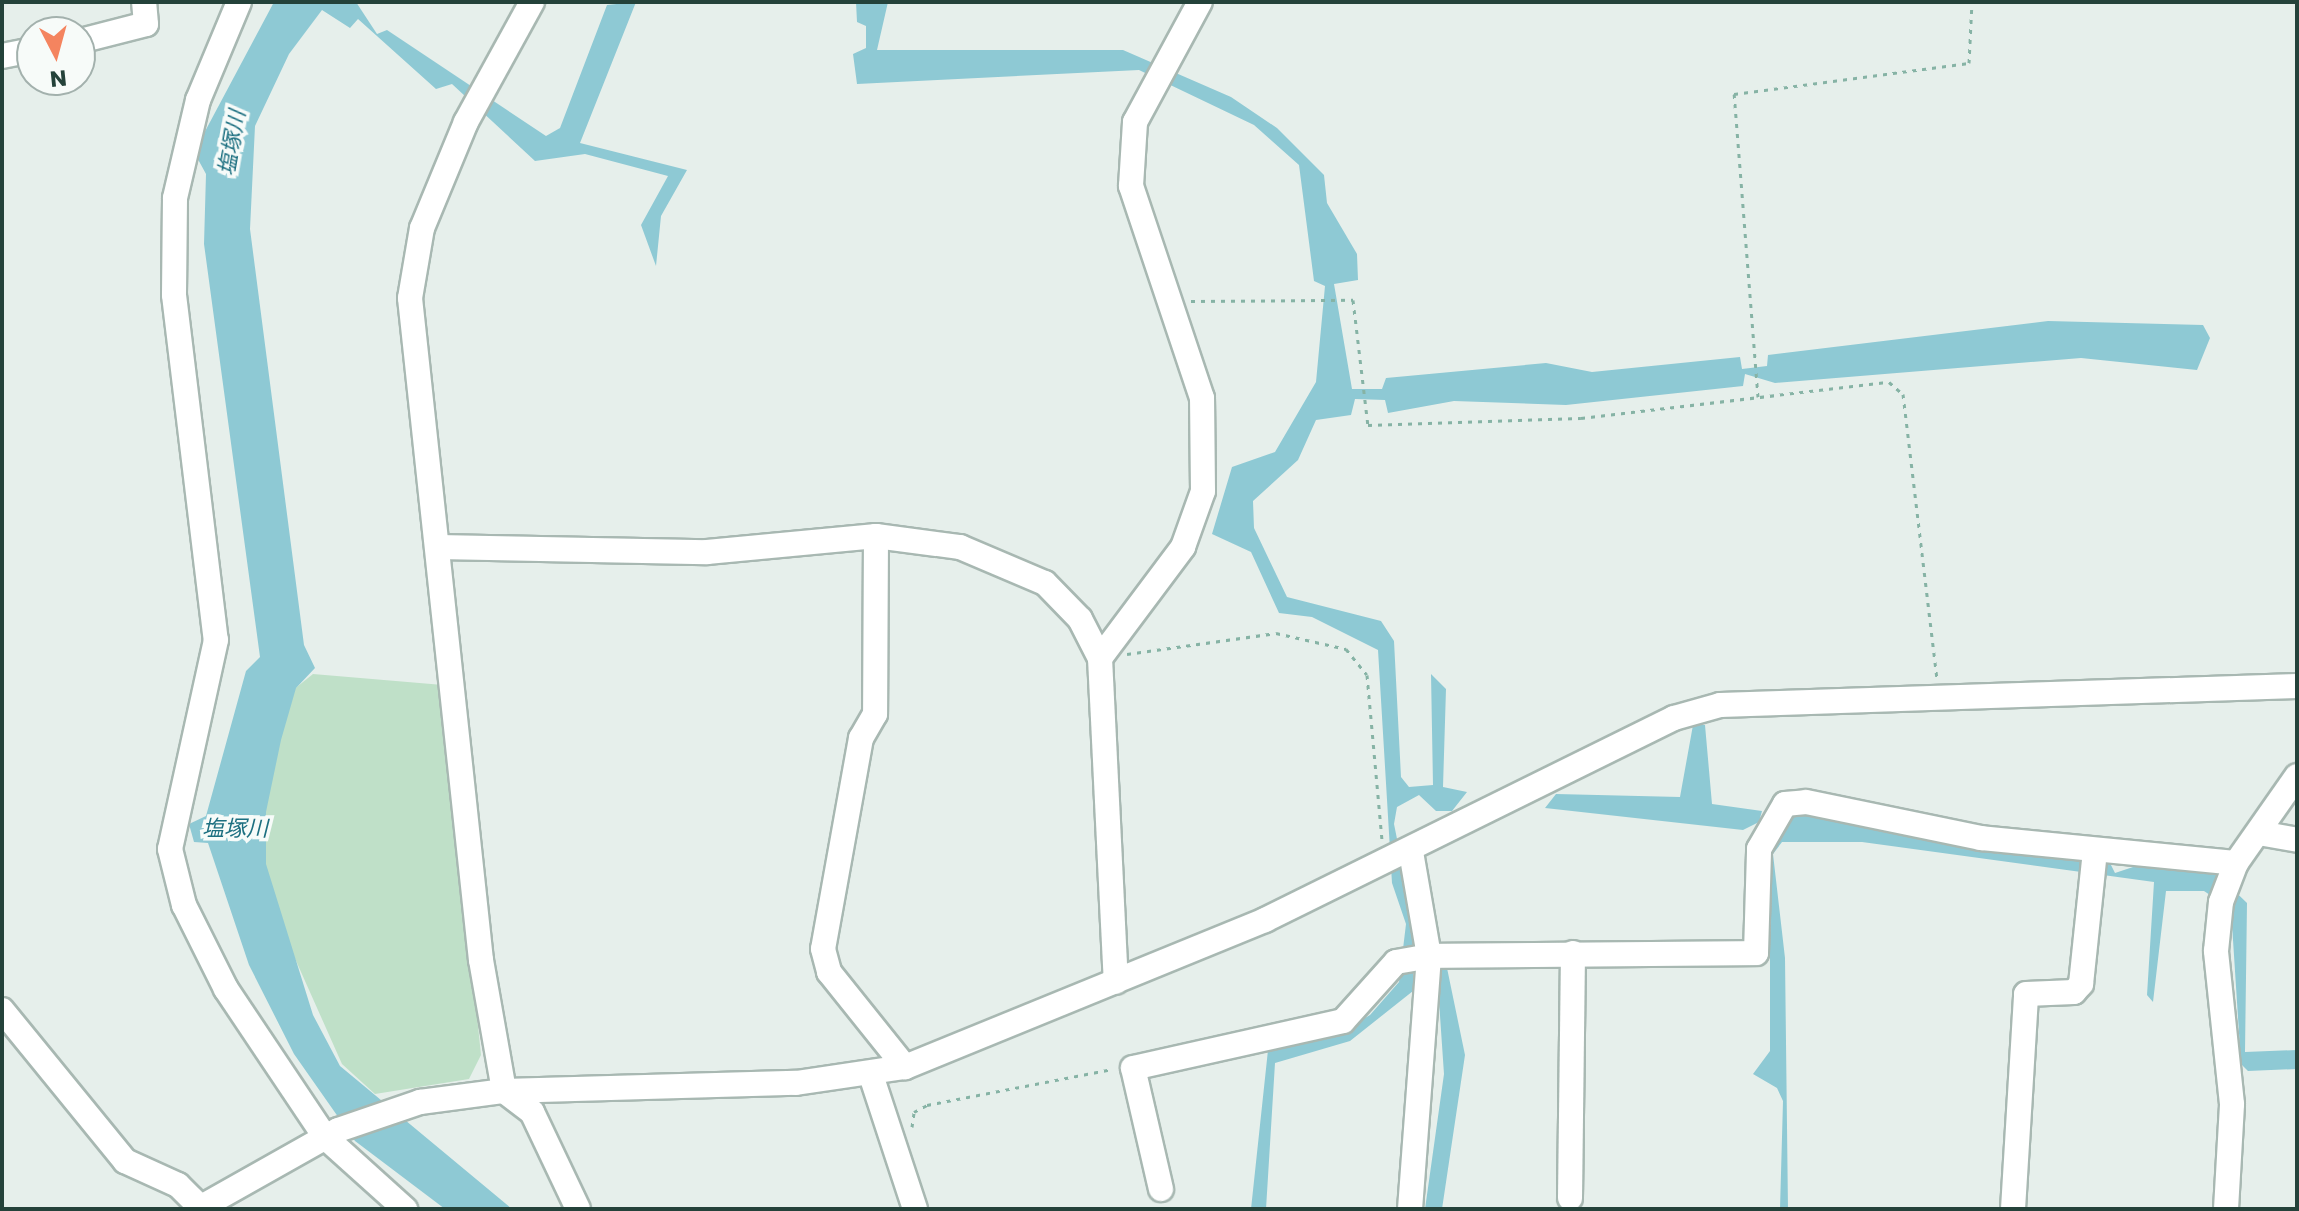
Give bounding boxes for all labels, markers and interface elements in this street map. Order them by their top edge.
north arrow [16,16,96,96]
text: N [49,62,68,95]
water label: 塩塚川 [213,108,251,178]
water label: 塩塚川 [202,816,268,842]

